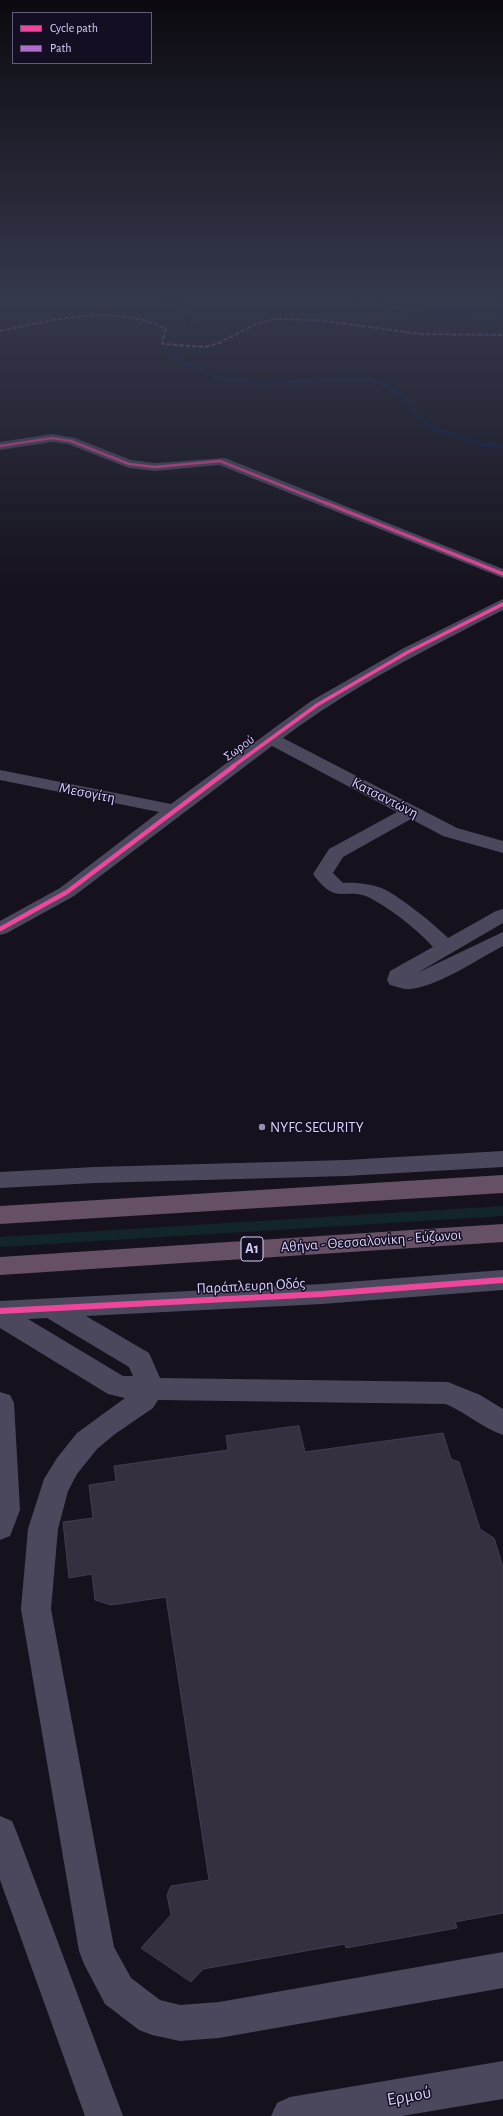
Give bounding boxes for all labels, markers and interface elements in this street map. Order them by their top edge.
legend [12,12,152,64]
text: Cycle path [50,22,98,34]
text: Path [50,42,72,54]
street label: Σωρού [221,732,257,764]
street label: Κατσαντώνη [349,774,421,822]
street label: Μεσογίτη [57,779,117,807]
place label: NYFC SECURITY [270,1118,364,1136]
marker: NYFC SECURITY [257,1122,267,1132]
street label: Αθήνα - Θεσσαλονίκη - Εύζωνοι [280,1226,462,1256]
road number: Α1 [241,1237,263,1261]
street label: Παράπλευρη Οδός [196,1274,306,1298]
street label: Ερμού [385,2081,433,2111]

